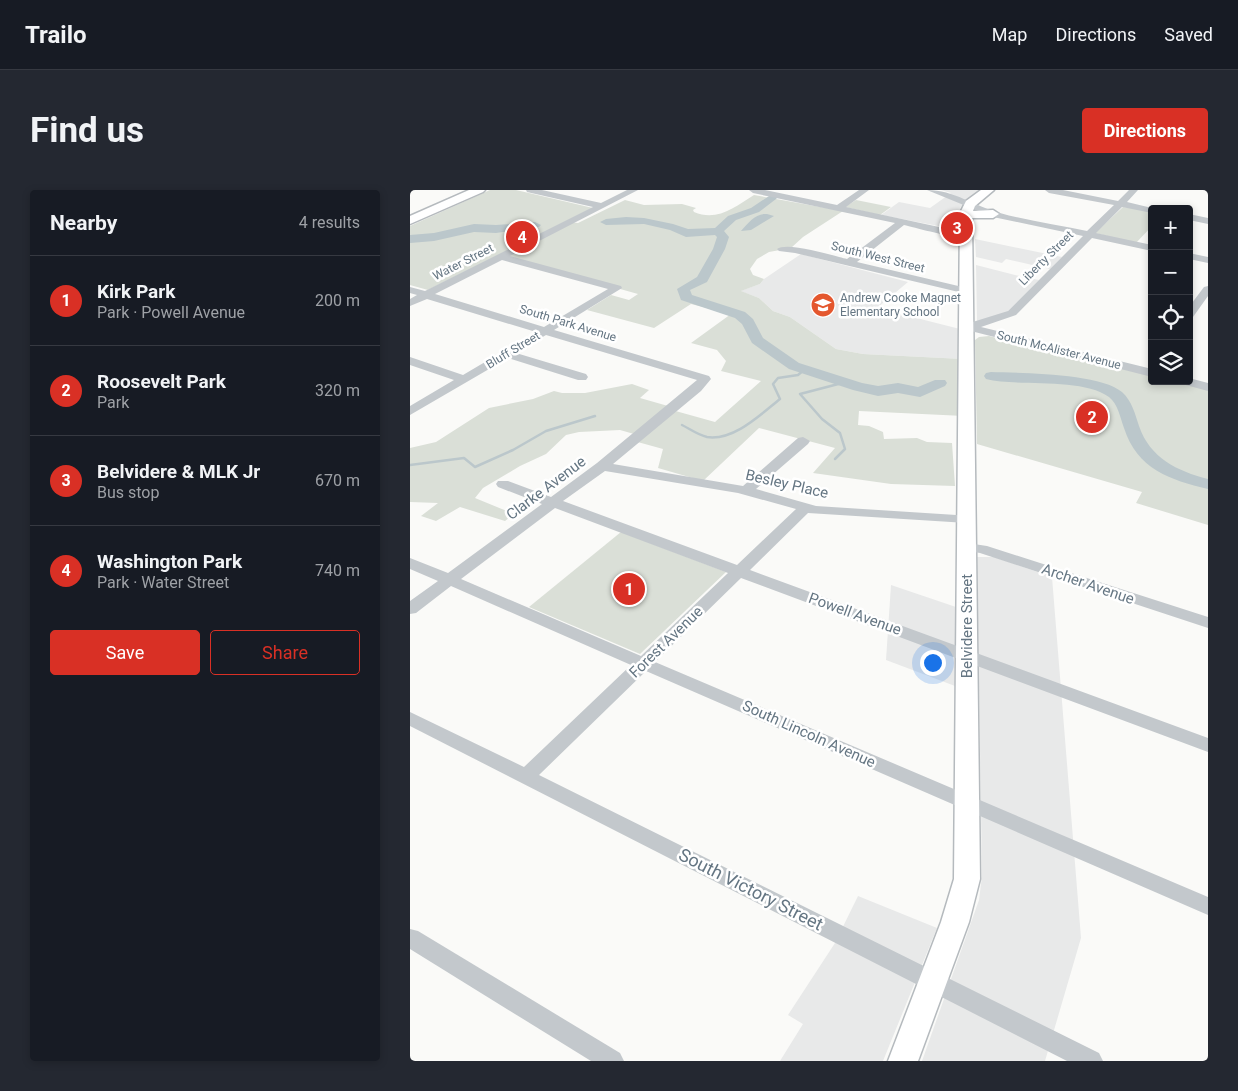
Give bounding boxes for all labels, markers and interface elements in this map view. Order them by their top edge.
text: Trailo [25,21,87,49]
text: Map [992,24,1027,45]
text: Directions [1055,24,1136,45]
text: Saved [1164,24,1213,45]
button: Directions [1082,108,1208,153]
text: Find us [30,110,144,151]
map controls [1148,205,1193,385]
button: + [1148,205,1193,250]
pin: 3 [941,209,973,247]
text: Nearby [50,211,117,235]
text: 4 results [299,213,360,232]
pin: 4 [506,218,538,256]
street label: Liberty Street [1016,228,1076,288]
street label: South West Street [830,239,926,275]
street label: Water Street [430,241,496,283]
button: − [1148,250,1193,295]
text: Kirk Park [97,280,175,303]
text: 1 [61,291,71,310]
text: 200 m [315,291,360,310]
place label: Andrew Cooke Magnet Elementary School [840,291,961,319]
school or university icon: Andrew Cooke Magnet Elementary School [810,292,836,318]
button: locate [1148,295,1193,340]
street label: South Park Avenue [518,302,618,344]
text: Park · Powell Avenue [97,303,245,322]
street label: South McAlister Avenue [996,328,1122,372]
street label: Bluff Street [484,329,542,371]
button: layers [1148,340,1193,385]
text: Roosevelt Park [97,370,226,393]
text: 2 [61,381,71,400]
text: 320 m [315,381,360,400]
text: Park [97,393,129,412]
pin: 2 [1076,398,1108,436]
street label: Clarke Avenue [503,452,589,524]
text: Belvidere & MLK Jr [97,460,260,483]
street label: Besley Place [744,466,830,502]
text: 3 [61,471,71,490]
text: 670 m [315,471,360,490]
text: Bus stop [97,483,159,502]
text: Washington Park [97,550,242,573]
street label: Archer Avenue [1039,560,1137,608]
text: 4 [61,561,71,580]
text: 740 m [315,561,360,580]
pin: 1 [613,570,645,608]
text: Park · Water Street [97,573,229,592]
street label: Belvidere Street [958,574,976,678]
street label: Powell Avenue [806,589,904,639]
street label: Forest Avenue [626,602,706,681]
button: Save [50,630,200,675]
button: Share [210,630,360,675]
your location [920,650,946,676]
street label: South Lincoln Avenue [740,697,878,771]
street label: South Victory Street [675,844,827,935]

